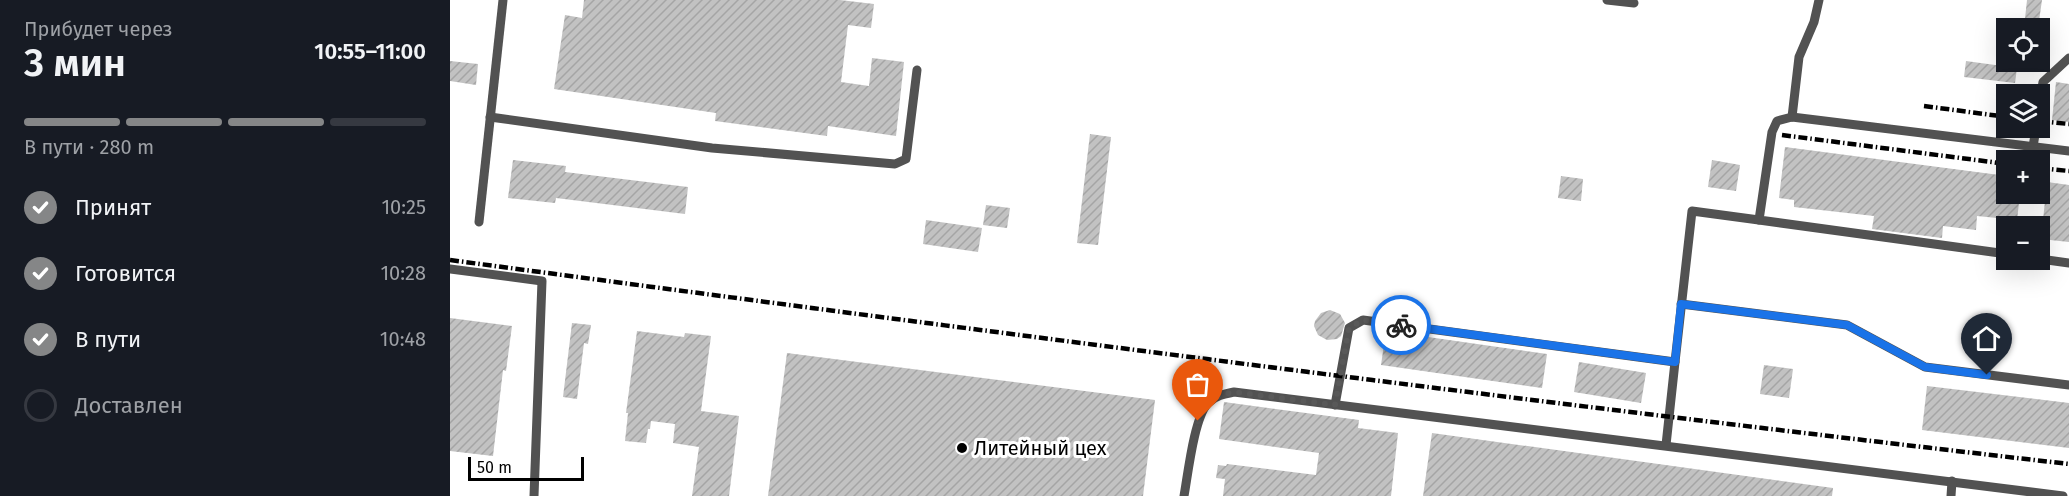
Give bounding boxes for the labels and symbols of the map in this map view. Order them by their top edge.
courier [1371,295,1431,355]
pin [1961,313,2012,375]
pin [1172,359,1223,421]
place label: Литейный цех [974,436,1107,460]
marker: Литейный цех [955,441,969,455]
scale bar [468,454,584,482]

